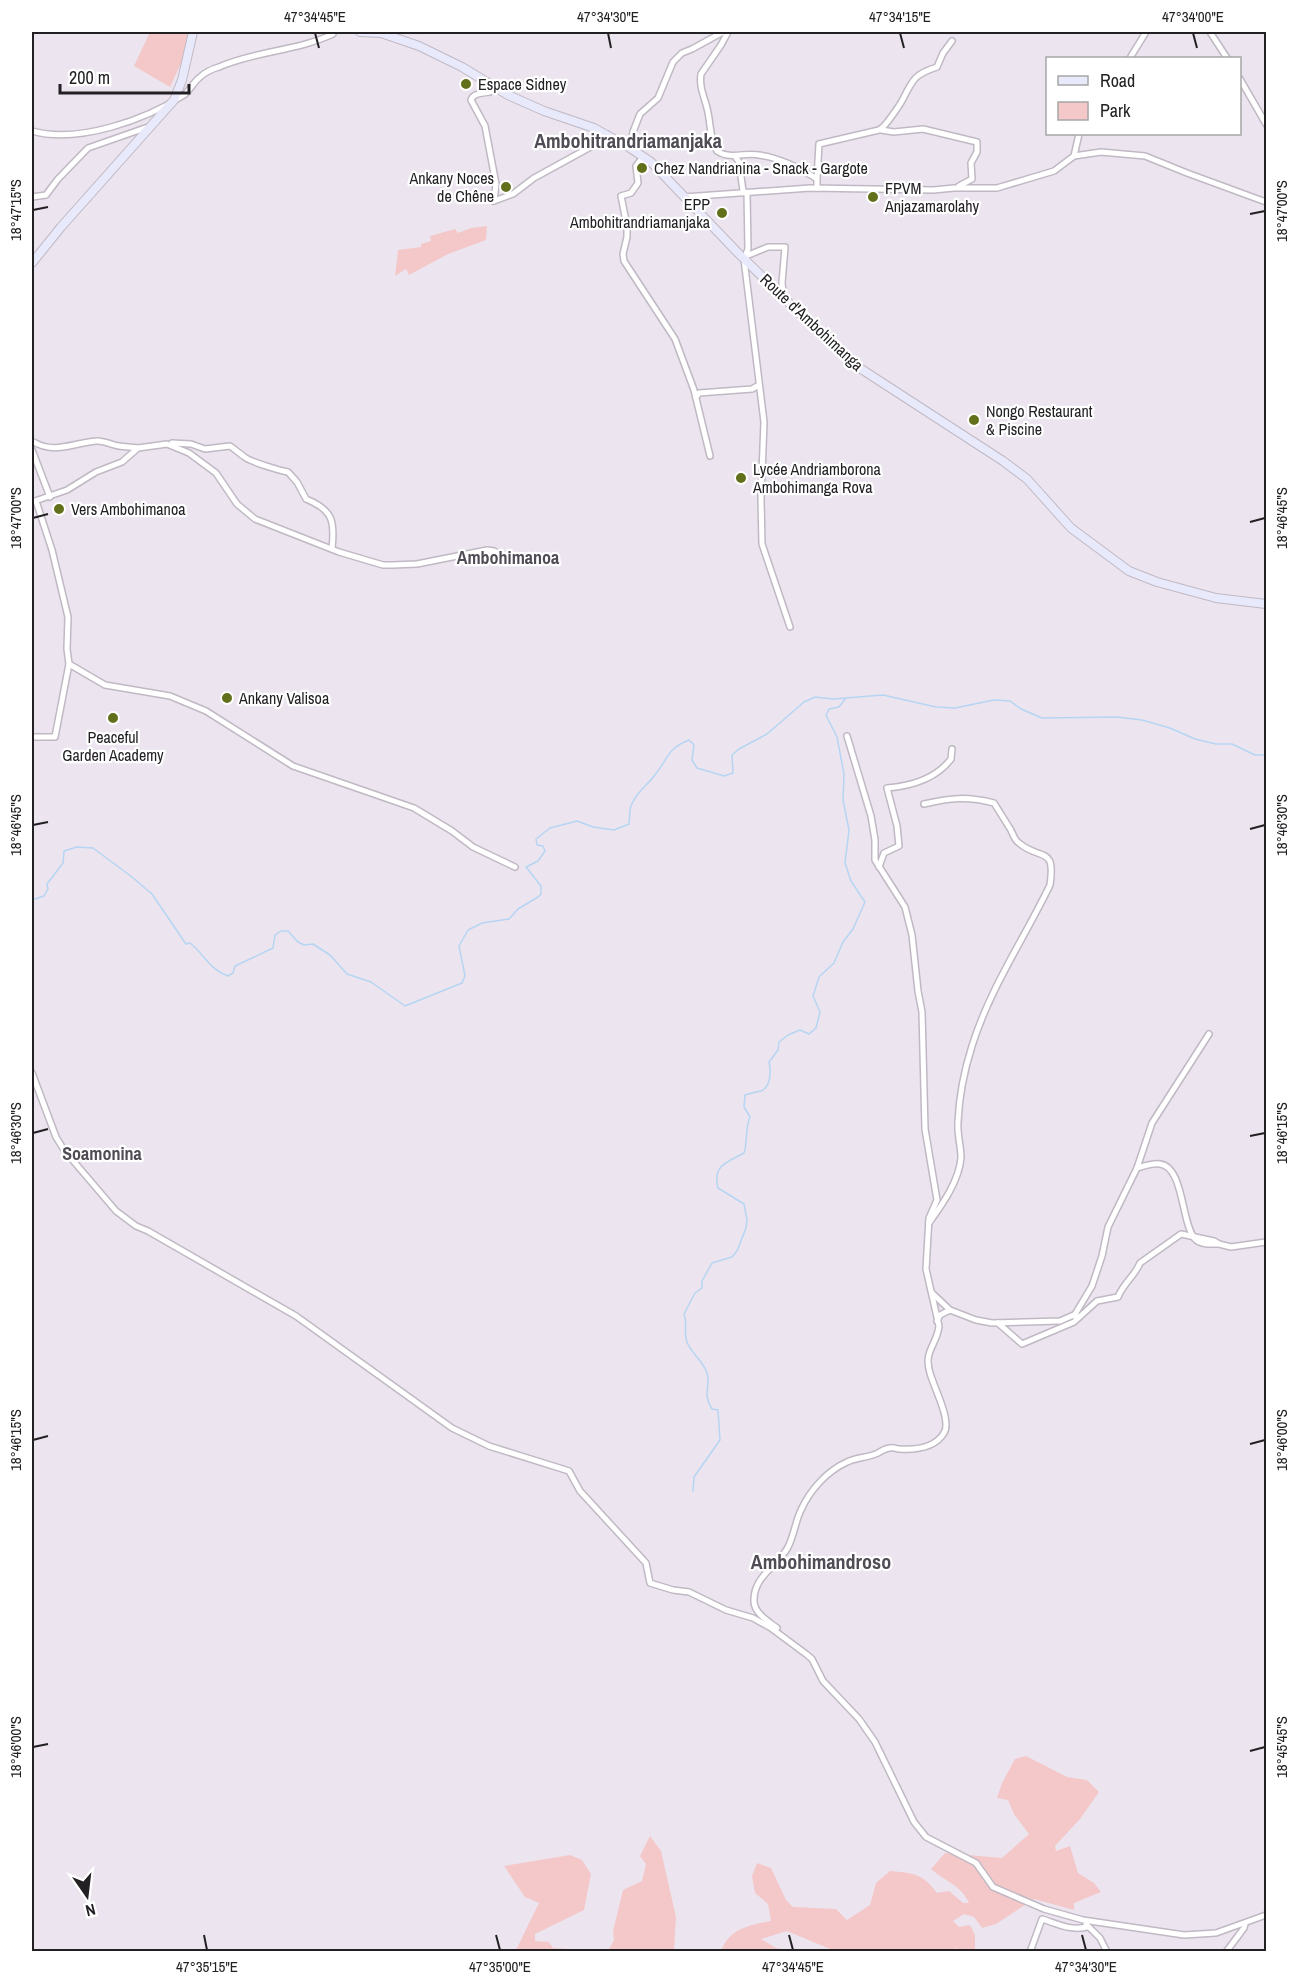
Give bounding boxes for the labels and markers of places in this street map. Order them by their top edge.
place label: Espace Sidney [478,73,567,95]
marker: Espace Sidney [459,77,473,91]
place label: Chez Nandrianina - Snack - Gargote [654,157,868,179]
marker: Chez Nandrianina - Snack - Gargote [635,161,649,175]
place label: Ankany Noces de Chêne [408,167,494,207]
place label: FPVM Anjazamarolahy [884,177,980,217]
marker: Ankany Noces de Chêne [499,180,513,194]
marker: FPVM Anjazamarolahy [866,190,880,204]
place label: EPP Ambohitrandriamanjaka [569,193,711,233]
marker: EPP Ambohitrandriamanjaka [715,206,729,220]
place label: Nongo Restaurant & Piscine [986,400,1093,440]
marker: Nongo Restaurant & Piscine [967,413,981,427]
place label: Lycée Andriamborona Ambohimanga Rova [752,458,882,498]
marker: Lycée Andriamborona Ambohimanga Rova [734,471,748,485]
place label: Vers Ambohimanoa [71,498,186,520]
marker: Vers Ambohimanoa [52,502,66,516]
place label: Ankany Valisoa [238,687,330,709]
marker: Ankany Valisoa [220,691,234,705]
marker: Peaceful Garden Academy [106,711,120,725]
place label: Peaceful Garden Academy [62,726,164,766]

